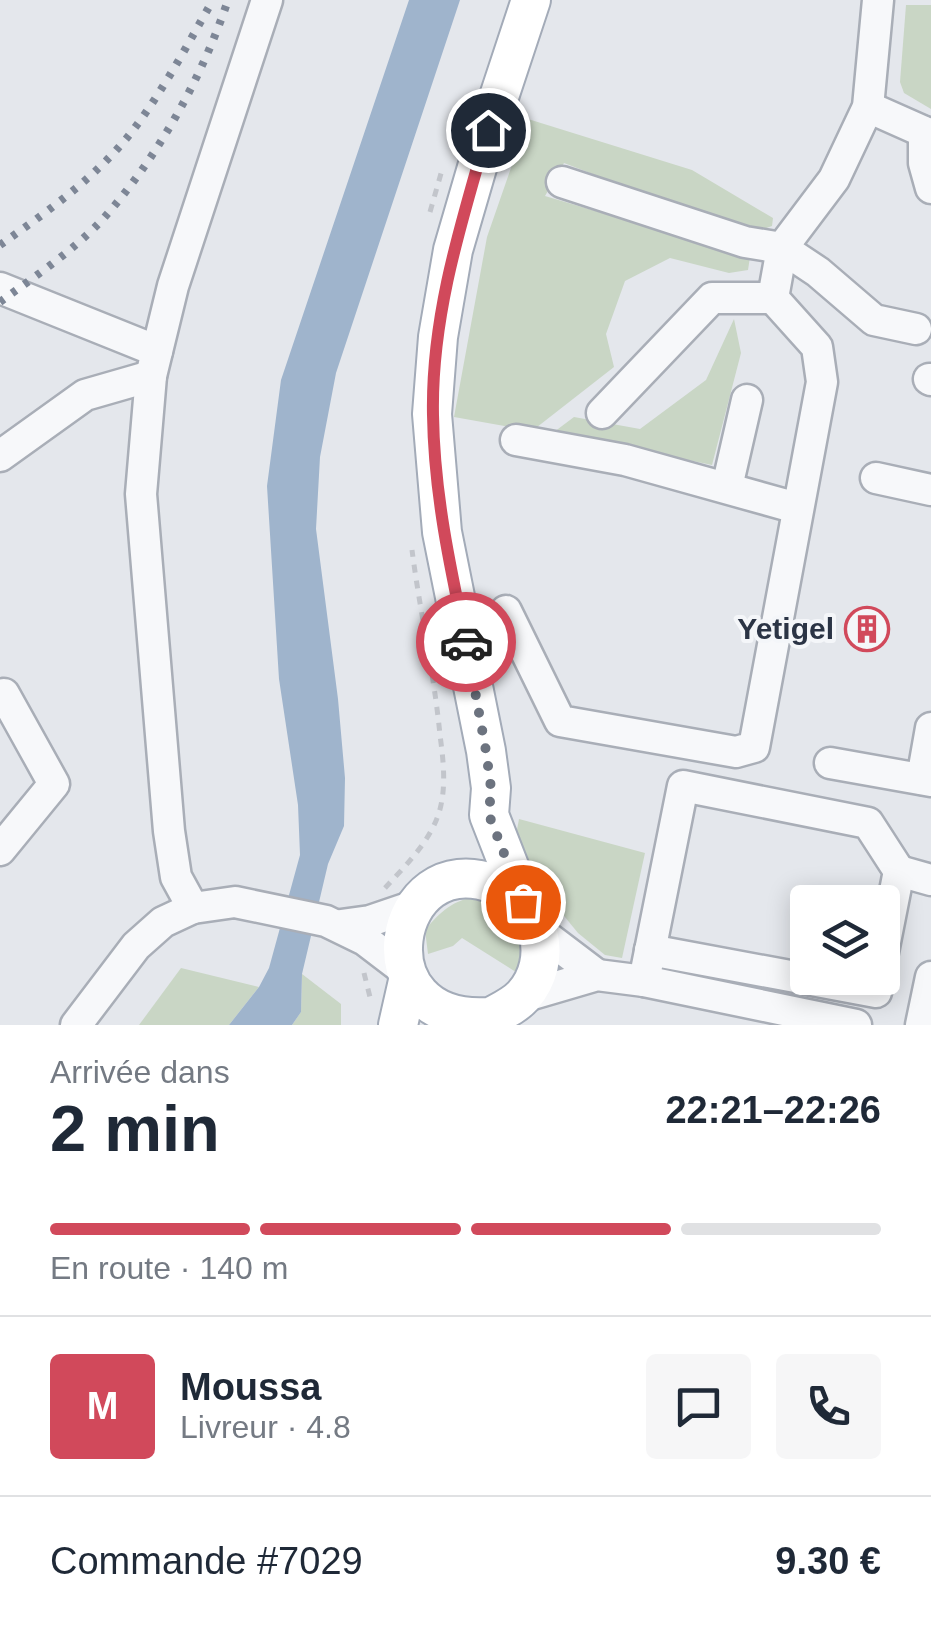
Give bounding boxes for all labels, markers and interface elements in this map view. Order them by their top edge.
pin [446,88,531,173]
icon: home [461,103,516,158]
courier [416,592,516,692]
building icon: Yetigel [844,606,890,652]
place label: Yetigel [737,612,834,645]
icon: car [439,615,494,670]
pin [481,860,566,945]
icon: bag [496,875,551,930]
map controls [790,885,900,995]
button: layers [790,885,900,995]
text: Arrivée dans [50,1054,230,1090]
text: 22:21–22:26 [665,1089,881,1131]
text: 2 min [50,1092,220,1165]
text: En route · 140 m [50,1250,288,1286]
button: chat [646,1354,751,1459]
button: phone [776,1354,881,1459]
text: Moussa [180,1366,321,1408]
text: M [87,1385,118,1427]
text: Livreur · 4.8 [180,1409,351,1445]
text: Commande #7029 [50,1540,363,1582]
text: 9.30 € [775,1540,881,1582]

